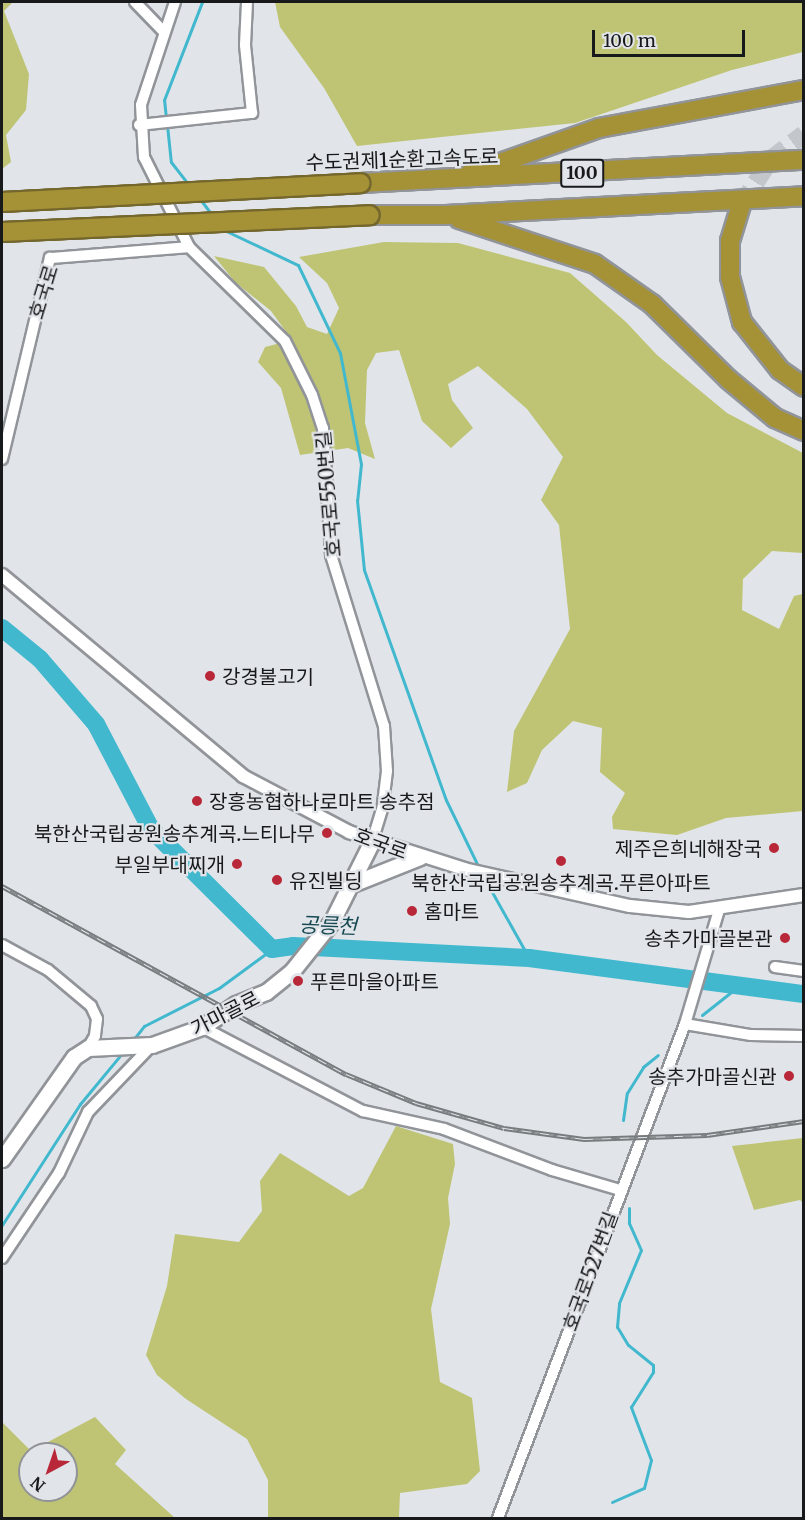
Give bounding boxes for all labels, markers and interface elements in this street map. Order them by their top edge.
scale bar [595,18,748,56]
text: 100 m [603,29,656,52]
street label: 수도권제1순환고속도로 [305,144,499,174]
road number: 100 [560,158,604,188]
street label: 호국로 [23,262,63,322]
street label: 호국로550번길 [311,430,345,558]
place label: 강경불고기 [222,664,314,688]
marker: 강경불고기 [203,669,217,683]
place label: 장흥농협하나로마트 송추점 [209,789,435,813]
marker: 장흥농협하나로마트 송추점 [190,794,204,808]
place label: 북한산국립공원송추계곡.느티나무 [34,821,315,845]
street label: 호국로 [351,822,411,864]
marker: 북한산국립공원송추계곡.느티나무 [320,826,334,840]
place label: 제주은희네해장국 [615,836,762,860]
marker: 제주은희네해장국 [767,841,781,855]
place label: 부일부대찌개 [115,852,225,876]
marker: 북한산국립공원송추계곡.푸른아파트 [554,854,568,868]
marker: 부일부대찌개 [230,857,244,871]
place label: 유진빌딩 [289,868,363,892]
place label: 북한산국립공원송추계곡.푸른아파트 [411,870,711,894]
marker: 유진빌딩 [270,873,284,887]
place label: 홈마트 [424,899,479,923]
marker: 홈마트 [405,904,419,918]
water label: 공릉천 [299,912,357,940]
place label: 송추가마골본관 [644,926,773,950]
marker: 송추가마골본관 [778,931,792,945]
place label: 푸른마을아파트 [310,969,439,993]
marker: 푸른마을아파트 [291,974,305,988]
street label: 가마골로 [187,986,263,1040]
place label: 송추가마골신관 [648,1064,777,1088]
marker: 송추가마골신관 [782,1069,796,1083]
street label: 호국로527번길 [557,1208,623,1334]
north arrow [18,1442,78,1502]
text: N [26,1473,49,1496]

